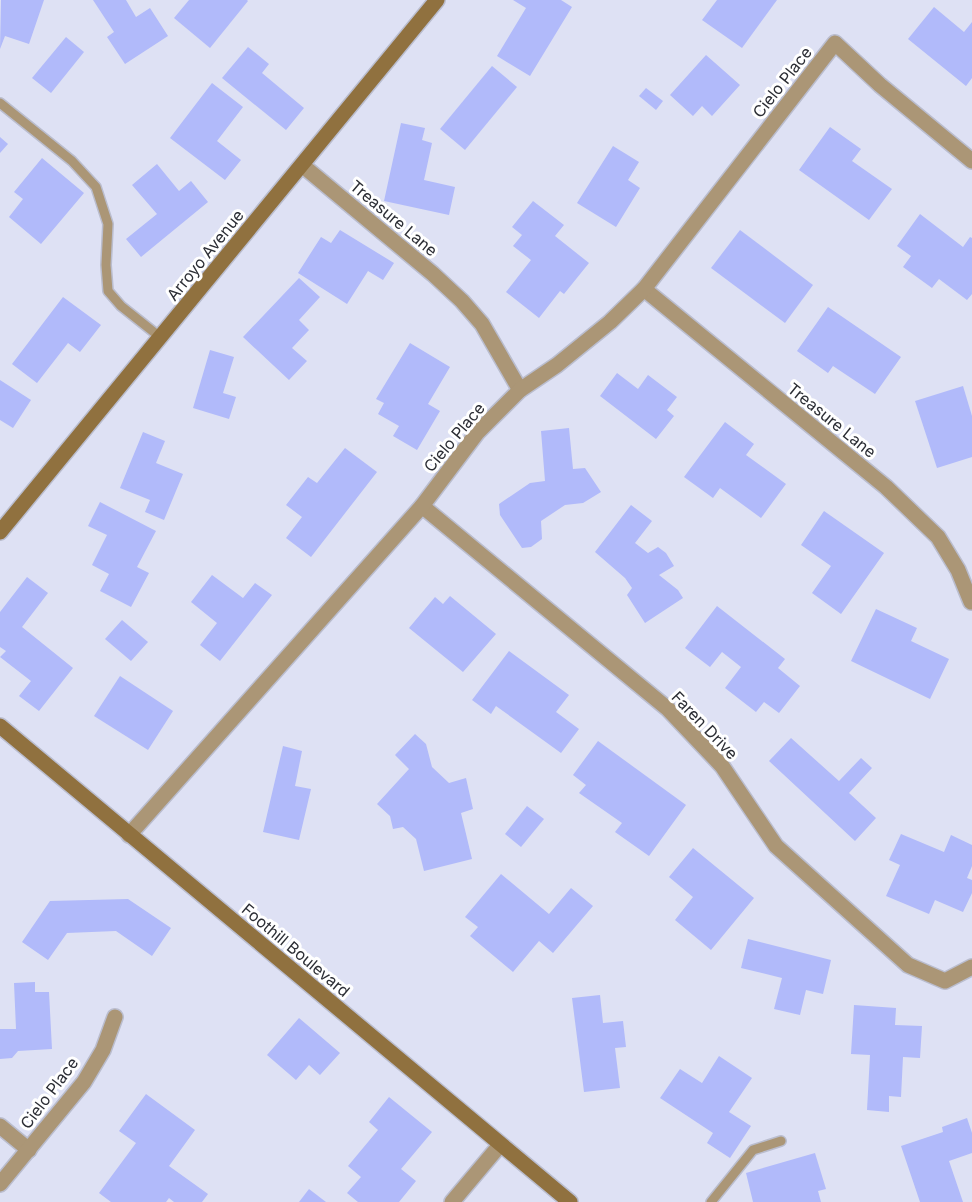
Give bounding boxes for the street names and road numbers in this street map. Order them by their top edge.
street label: Cielo Place [748,43,816,121]
street label: Treasure Lane [346,176,442,260]
street label: Arroyo Avenue [162,205,248,305]
street label: Treasure Lane [784,378,880,462]
street label: Cielo Place [419,398,489,476]
street label: Faren Drive [668,687,742,763]
street label: Foothill Boulevard [238,899,354,1001]
street label: Cielo Place [16,1053,82,1133]

